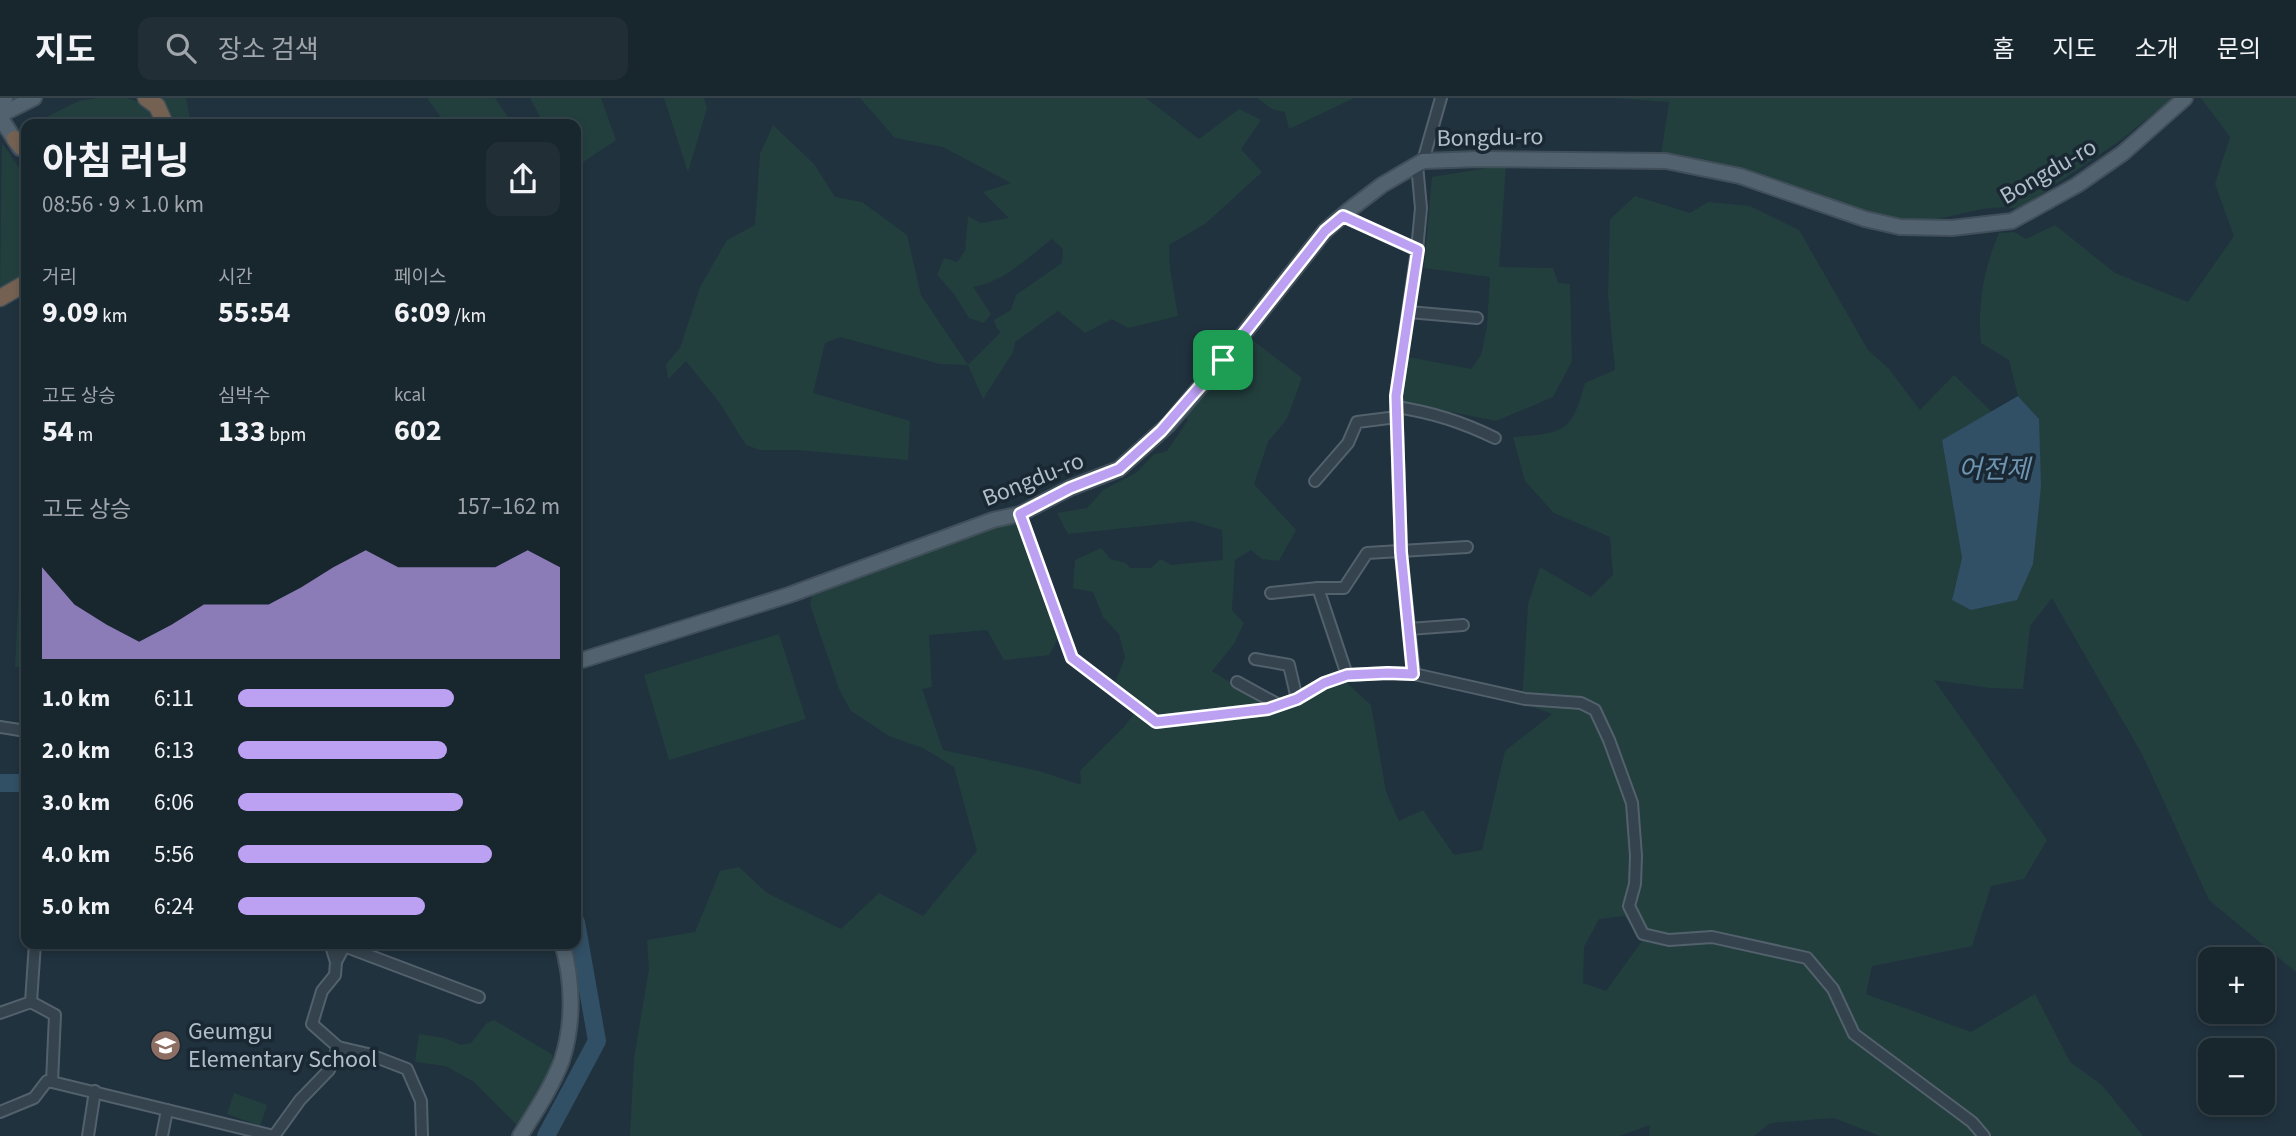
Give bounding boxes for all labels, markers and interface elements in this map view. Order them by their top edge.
search box [138,17,628,80]
text: 지도 [35,27,96,74]
icon: search [162,29,200,67]
text: 장소 검색 [218,31,319,68]
text: 홈 [1992,32,2014,67]
text: 지도 [2052,32,2097,67]
text: 소개 [2135,32,2179,67]
text: 문의 [2217,32,2261,67]
street label: Bongdu-ro [1436,119,1544,156]
street label: Bongdu-ro [1993,130,2103,213]
text: 아침 러닝 [42,135,189,189]
button: share [486,142,560,216]
text: 08:56 · 9 × 1.0 km [42,188,204,221]
text: 거리 [42,264,77,291]
text: 시간 [218,264,253,291]
text: 페이스 [394,264,446,291]
text: 9.09 [42,291,99,334]
text: 55:54 [218,291,290,334]
text: 6:09 [394,291,451,334]
text: km [99,303,128,330]
text: /km [451,303,486,330]
pin [1193,330,1253,390]
icon: arrive [1204,341,1242,379]
text: kcal [394,382,426,409]
text: 고도 상승 [42,383,116,410]
text: 심박수 [218,383,270,410]
text: 602 [394,409,442,452]
text: 54 [42,410,74,453]
text: 133 [218,410,266,453]
text: m [74,422,93,449]
text: bpm [266,422,306,449]
street label: Bongdu-ro [977,443,1089,516]
water label: 어전제 [1958,451,2033,488]
text: 157–162 m [457,490,560,523]
text: 고도 상승 [42,493,131,526]
text: 1.0 km [42,682,110,715]
text: 6:11 [154,682,194,715]
text: 2.0 km [42,734,110,767]
text: 6:13 [154,734,194,767]
text: 3.0 km [42,786,110,819]
text: 6:06 [154,786,194,819]
text: 4.0 km [42,838,110,871]
text: 5:56 [154,838,194,871]
text: 5.0 km [42,890,110,923]
text: 6:24 [154,890,194,923]
map controls [2198,947,2275,1115]
button: + [2198,947,2275,1024]
place label: Geumgu Elementary School [188,1014,377,1077]
school or university icon: Geumgu Elementary School [148,1028,182,1062]
button: − [2198,1038,2275,1115]

